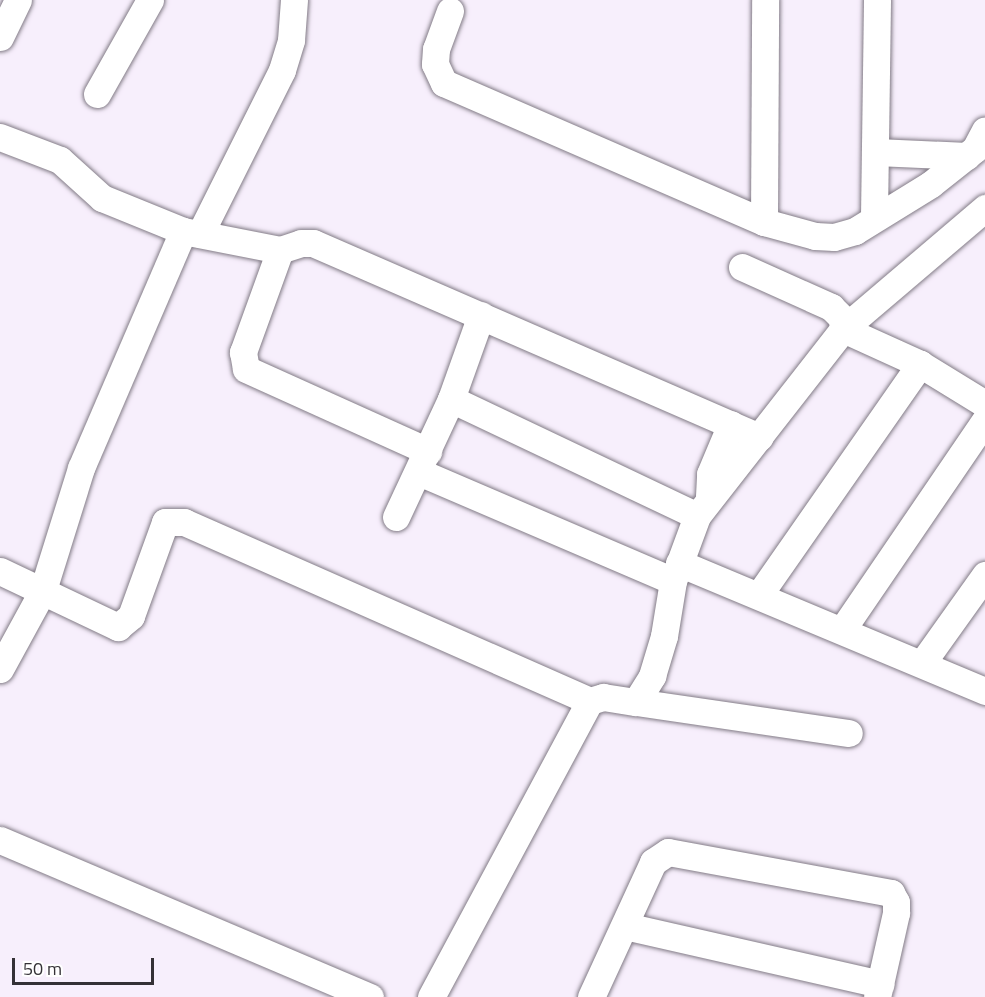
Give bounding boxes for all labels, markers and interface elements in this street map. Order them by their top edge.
scale bar [15,946,158,984]
text: 50 m [23,955,62,982]

